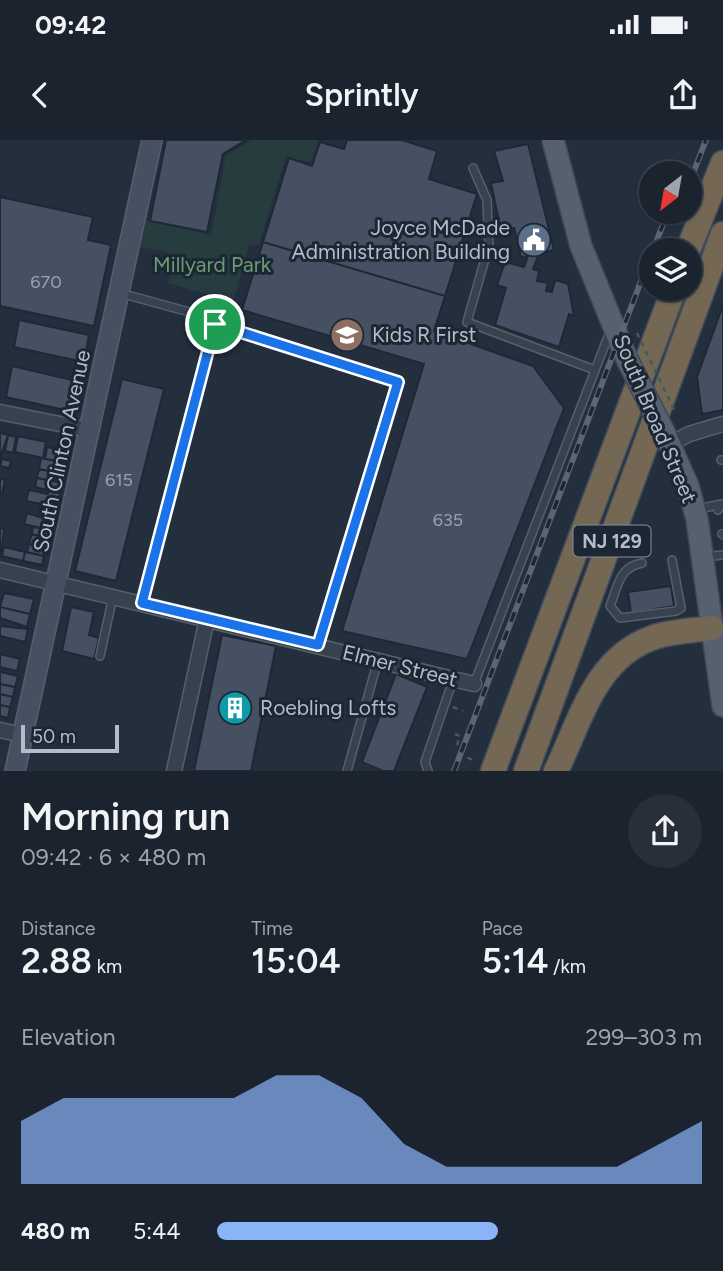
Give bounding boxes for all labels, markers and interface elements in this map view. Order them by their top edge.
text: 09:42 [35,9,106,41]
icon: back [21,76,59,114]
text: Sprintly [304,76,419,114]
icon: share [664,76,702,114]
north arrow [639,161,702,224]
map controls [639,161,702,301]
place label: Joyce McDade Administration Building [292,215,510,264]
public building icon: Joyce McDade Administration Building [515,221,553,259]
button: layers [639,238,702,301]
park label: Millyard Park [153,252,272,277]
house number: 670 [30,271,62,293]
pin [185,294,245,354]
icon: arrive [196,305,234,343]
school or university icon: Kids R First [328,316,366,354]
place label: Kids R First [372,322,476,347]
street label: South Broad Street [609,331,702,507]
street label: South Clinton Avenue [28,348,95,554]
house number: 615 [105,469,133,491]
house number: 635 [433,509,463,531]
road number: NJ 129 [574,526,650,556]
street label: Elmer Street [340,639,460,692]
building icon: Roebling Lofts [216,689,254,727]
place label: Roebling Lofts [260,695,396,720]
scale bar [21,722,119,753]
text: 50 m [32,725,76,748]
text: Morning run [21,794,230,840]
button: share [628,794,702,868]
text: 09:42 · 6 × 480 m [21,843,206,871]
text: Distance [21,917,95,940]
text: Time [251,917,293,940]
text: Pace [482,917,523,940]
text: 2.88 [21,940,92,982]
text: 15:04 [251,940,341,982]
text: 5:14 [482,940,548,982]
text: km [92,955,122,978]
text: /km [548,955,586,978]
text: Elevation [21,1023,116,1051]
text: 299–303 m [585,1023,702,1051]
text: 480 m [21,1217,90,1245]
text: 5:44 [133,1217,181,1245]

